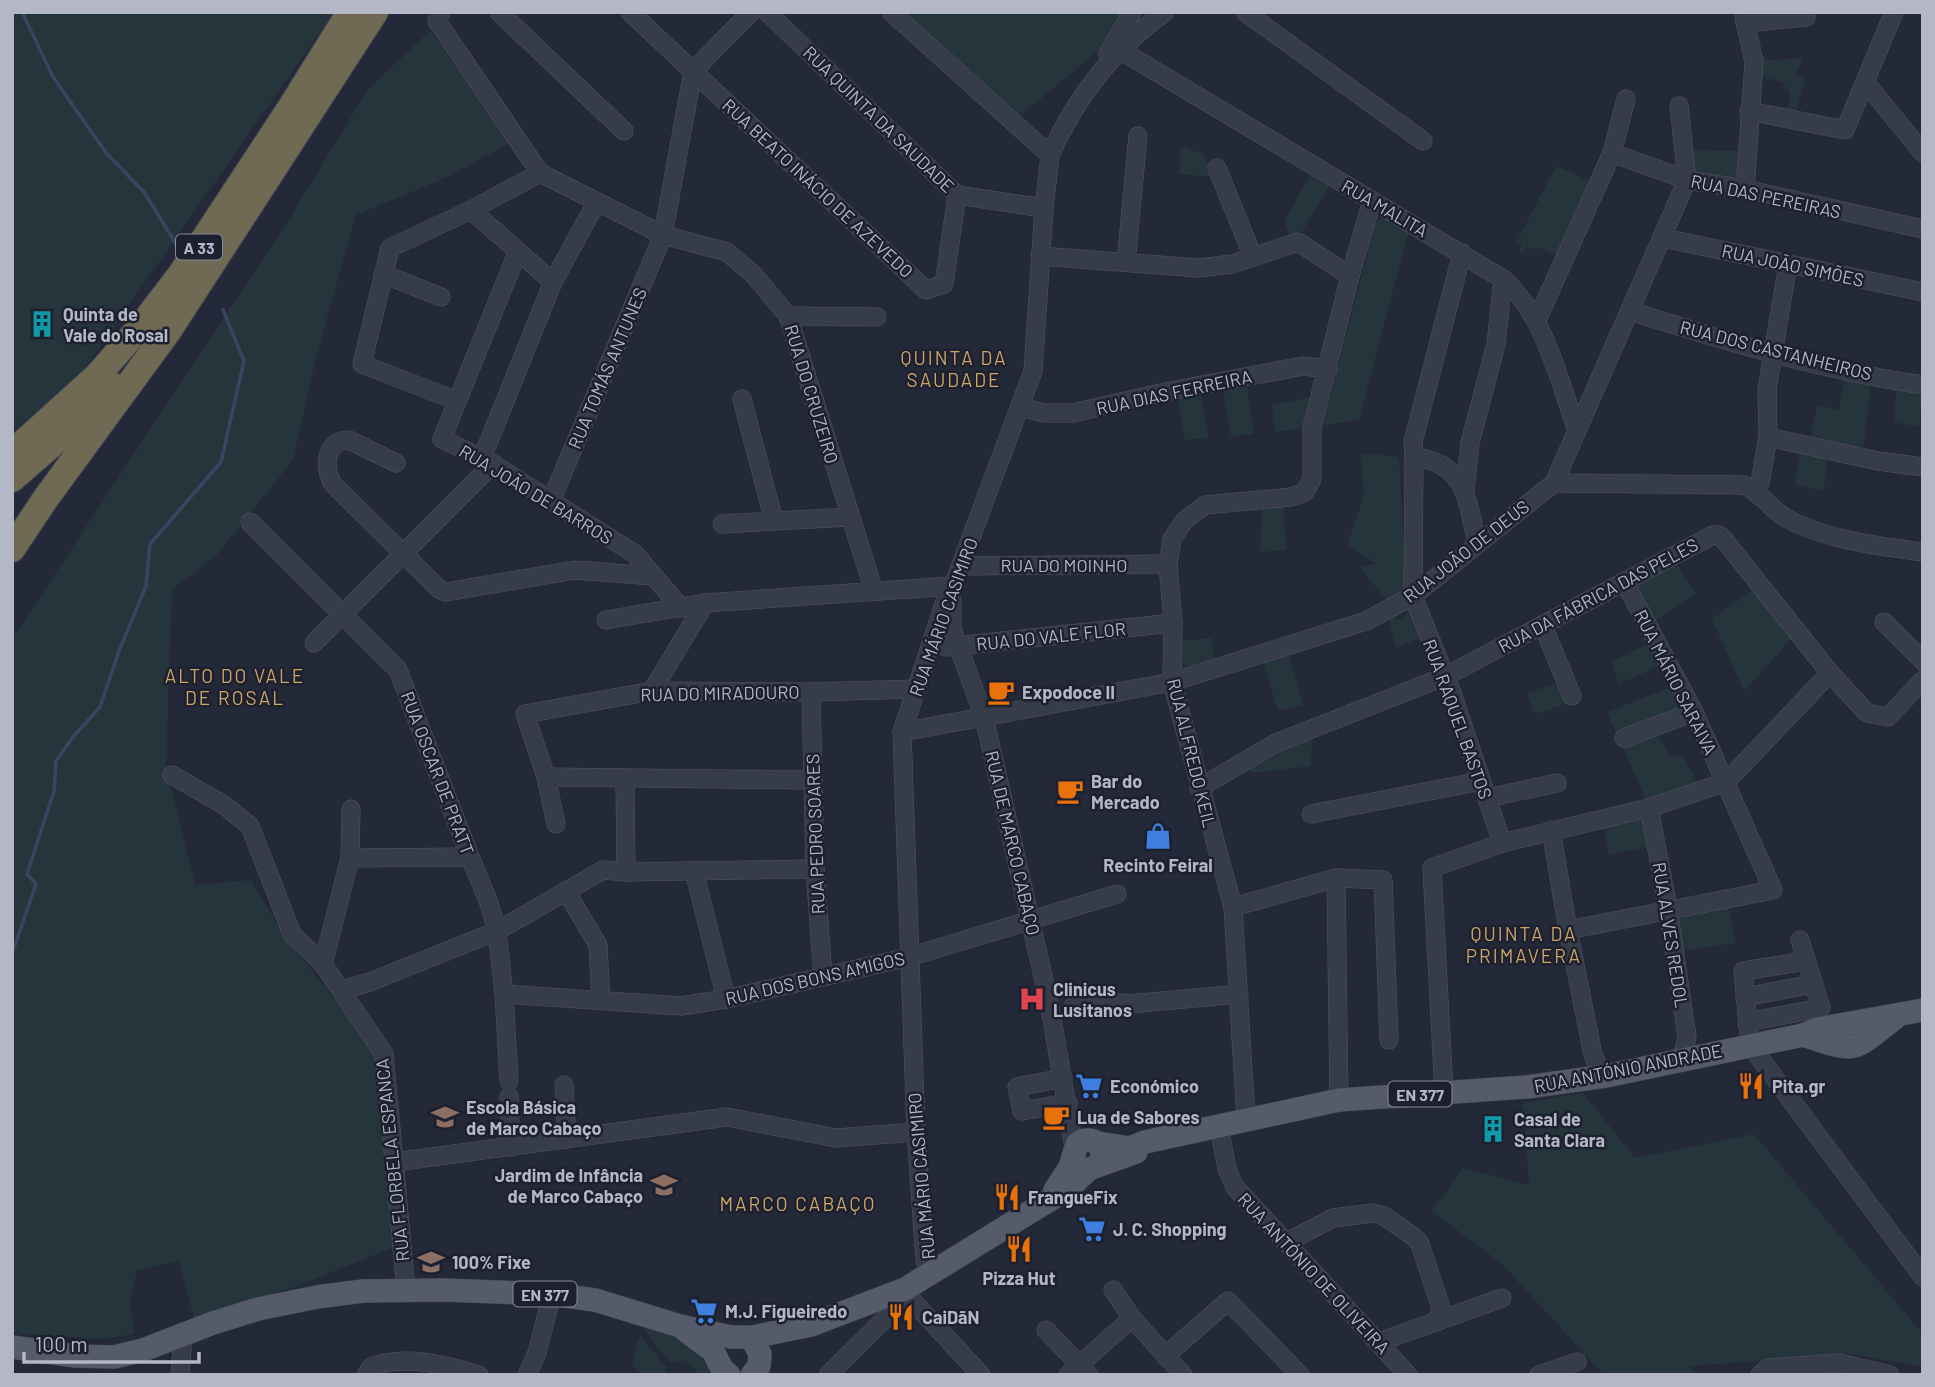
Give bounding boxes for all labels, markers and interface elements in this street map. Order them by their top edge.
street label: RUA QUINTA DA SAUDADE [799,41,959,197]
street label: RUA BEATO INÁCIO DE AZEVEDO [718,94,918,282]
street label: RUA DAS PEREIRAS [1689,169,1843,223]
street label: RUA MALITA [1338,174,1432,242]
road number: A 33 [176,234,222,260]
street label: RUA JOÃO SIMÕES [1720,239,1866,291]
street label: RUA TOMÁS ANTUNES [563,284,651,452]
place label: Quinta de Vale do Rosal [63,303,168,346]
building icon: Quinta de Vale do Rosal [27,309,57,339]
street label: RUA DOS CASTANHEIROS [1678,315,1874,385]
street label: RUA DO CRUZEIRO [780,322,844,466]
district label: QUINTA DA SAUDADE [901,346,1007,391]
street label: RUA DIAS FERREIRA [1094,365,1254,419]
street label: RUA JOÃO DE BARROS [455,439,617,549]
street label: RUA JOÃO DE DEUS [1399,495,1533,607]
street label: RUA DA FÁBRICA DAS PELES [1494,533,1702,657]
street label: RUA MÁRIO CASIMIRO [904,535,982,699]
street label: RUA DO MOINHO [1001,554,1127,576]
street label: RUA MÁRIO SARAIVA [1630,606,1722,758]
street label: RUA DO VALE FLOR [975,617,1127,655]
street label: RUA RAQUEL BASTOS [1419,636,1497,802]
district label: ALTO DO VALE DE ROSAL [165,664,305,709]
street label: RUA ALFREDO KEIL [1163,676,1221,830]
cafe icon: Expodoce II [986,677,1016,707]
street label: RUA DO MIRADOURO [640,681,800,705]
place label: Expodoce II [1022,681,1115,703]
street label: RUA OSCAR DE PRATT [397,688,479,858]
street label: RUA DE MARCO CABAÇO [981,749,1045,937]
street label: RUA PEDRO SOARES [801,753,829,915]
place label: Bar do Mercado [1091,770,1160,813]
cafe icon: Bar do Mercado [1055,776,1085,806]
shop icon: Recinto Feiral [1143,821,1173,851]
place label: Recinto Feiral [1103,854,1213,876]
street label: RUA ALVES REDOL [1649,860,1693,1010]
district label: QUINTA DA PRIMAVERA [1466,922,1582,967]
street label: RUA DOS BONS AMIGOS [723,947,907,1009]
place label: Clinicus Lusitanos [1053,978,1132,1021]
hospital icon: Clinicus Lusitanos [1017,984,1047,1014]
street label: RUA ANTÓNIO ANDRADE [1532,1039,1724,1097]
street label: RUA FLORBELA ESPANCA [370,1057,414,1263]
supermarket icon: Económico [1074,1071,1104,1101]
restaurant icon: Pita.gr [1736,1071,1766,1101]
place label: Económico [1110,1075,1199,1097]
place label: Pita.gr [1772,1075,1825,1097]
road number: EN 377 [1388,1082,1452,1106]
street label: RUA MÁRIO CASIMIRO [903,1092,939,1260]
place label: Escola Básica de Marco Cabaço [466,1096,602,1139]
school or university icon: Escola Básica de Marco Cabaço [430,1102,460,1132]
cafe icon: Lua de Sabores [1041,1102,1071,1132]
place label: Lua de Sabores [1077,1106,1200,1128]
place label: Casal de Santa Clara [1514,1108,1605,1151]
building icon: Casal de Santa Clara [1478,1114,1508,1144]
place label: Jardim de Infância de Marco Cabaço [495,1164,643,1207]
school or university icon: Jardim de Infância de Marco Cabaço [649,1170,679,1200]
restaurant icon: FrangueFix [992,1182,1022,1212]
place label: FrangueFix [1028,1186,1118,1208]
street label: RUA ANTÓNIO DE OLIVEIRA [1233,1188,1395,1358]
district label: MARCO CABAÇO [719,1192,877,1215]
supermarket icon: J. C. Shopping [1077,1214,1107,1244]
place label: J. C. Shopping [1113,1218,1227,1240]
restaurant icon: Pizza Hut [1004,1234,1034,1264]
school or university icon: 100% Fixe [416,1247,446,1277]
place label: 100% Fixe [452,1251,531,1273]
place label: Pizza Hut [983,1267,1056,1289]
road number: EN 377 [514,1282,576,1306]
supermarket icon: M.J. Figueiredo [689,1296,719,1326]
place label: M.J. Figueiredo [725,1300,847,1322]
restaurant icon: CaiDãN [886,1302,916,1332]
place label: CaiDãN [922,1306,980,1328]
scale bar [24,1320,200,1364]
text: 100 m [35,1331,88,1356]

